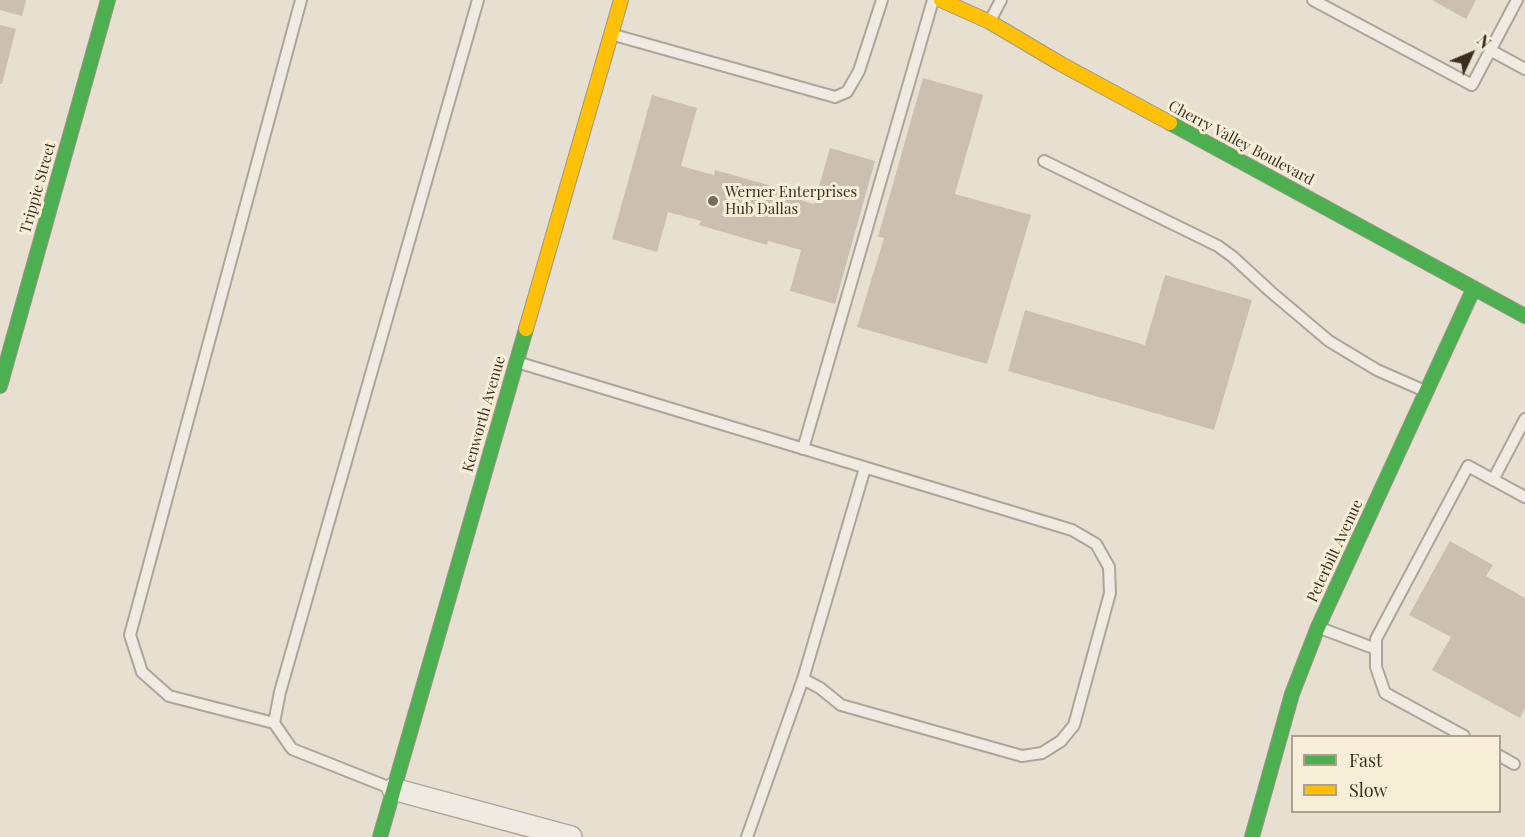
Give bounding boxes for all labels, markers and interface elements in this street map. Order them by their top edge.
north arrow [1441,24,1501,84]
text: N [1473,30,1496,53]
street label: Cherry Valley Boulevard [1165,97,1317,189]
street label: Trippie Street [16,140,60,236]
place label: Werner Enterprises Hub Dallas [725,183,857,218]
marker: Werner Enterprises Hub Dallas [706,194,720,208]
street label: Kenworth Avenue [459,354,509,474]
street label: Peterbilt Avenue [1303,497,1367,605]
legend [1291,735,1501,813]
text: Fast [1349,748,1382,772]
text: Slow [1349,778,1387,802]

